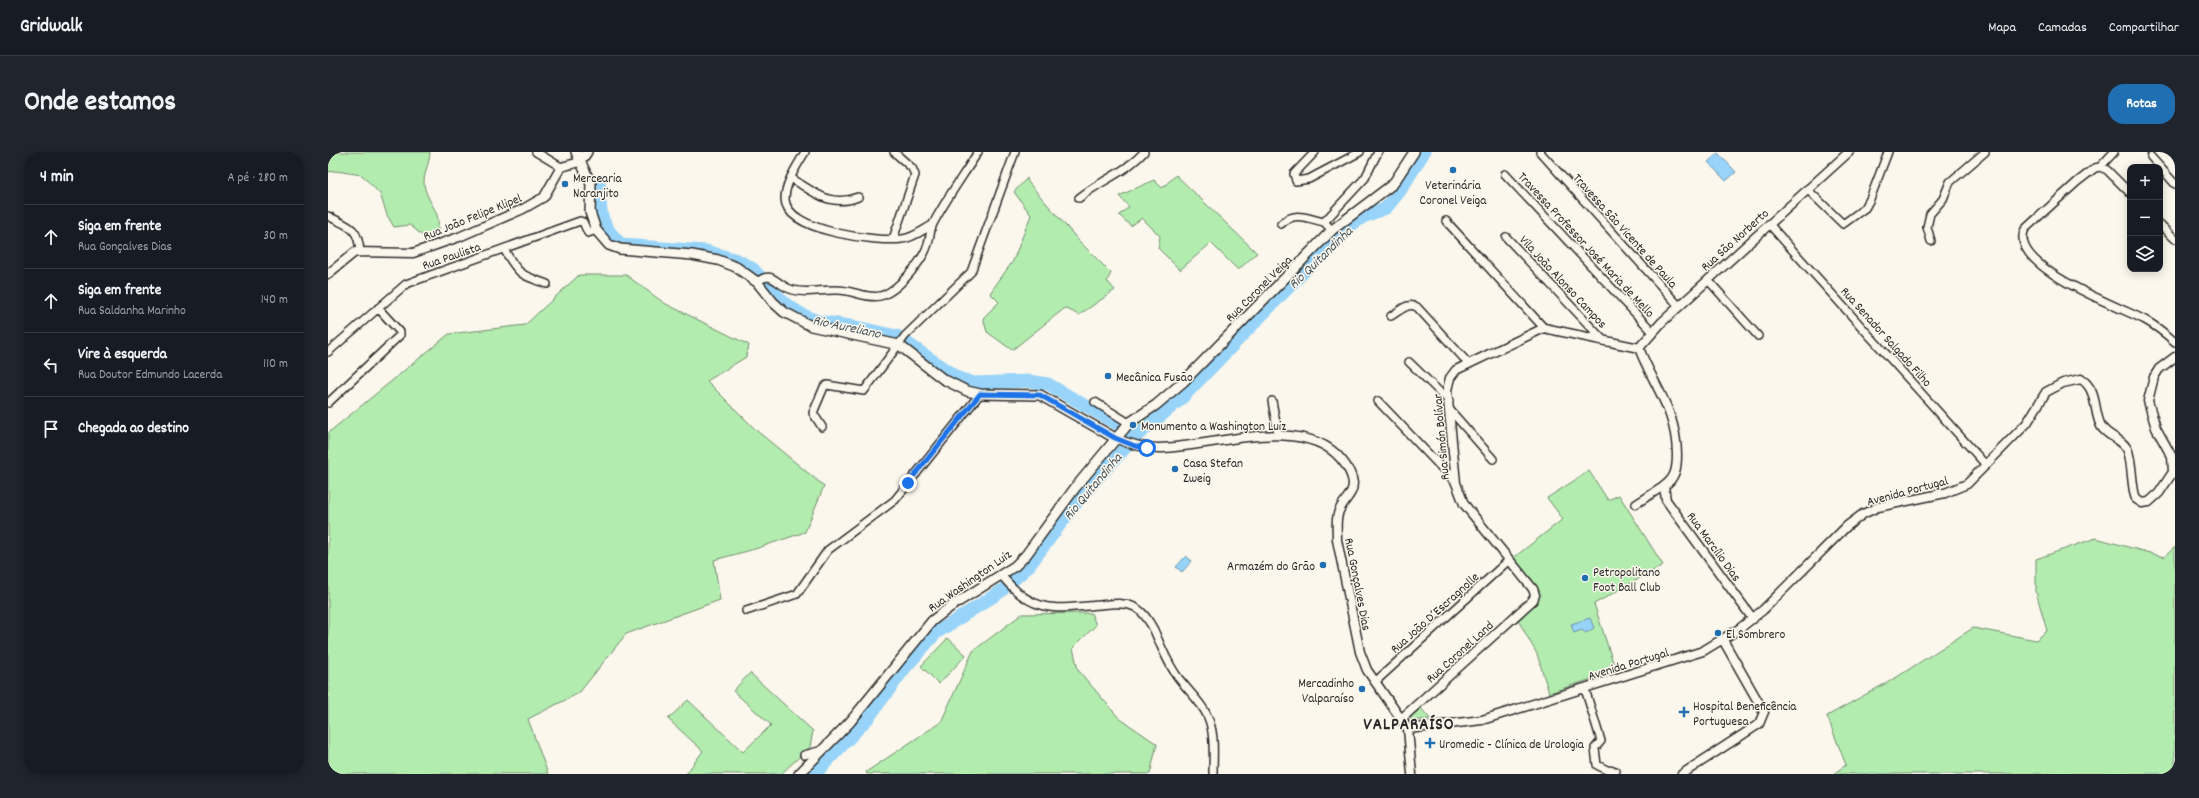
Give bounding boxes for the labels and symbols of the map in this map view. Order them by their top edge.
marker: Veterinária Coronel Veiga [1448,165,1458,175]
street label: Travessa Professor José Maria de Mello [1512,169,1658,323]
place label: Mercearia Naranjito [573,170,622,204]
street label: Travessa São Vicente de Paula [1567,170,1682,294]
place label: Veterinária Coronel Veiga [1420,177,1487,211]
marker: Mercearia Naranjito [560,179,570,189]
street label: Rua João Felipe Klipel [421,190,525,247]
street label: Rua São Norberto [1697,205,1774,277]
water label: Rio Quitandinha [1285,222,1359,294]
street label: Vila João Alonso Campos [1514,232,1611,334]
street label: Rua Paulista [420,238,484,276]
street label: Rua Coronel Veiga [1222,251,1298,328]
street label: Rua Senador Salgado Filho [1835,283,1935,392]
water label: Rio Aureliano [811,311,883,345]
place label: Mecânica Fusão [1116,369,1193,388]
marker: Mecânica Fusão [1103,371,1113,381]
street label: Rua Simón Bolívar [1429,393,1456,481]
place label: Monumento a Washington Luiz [1141,418,1286,437]
marker: Monumento a Washington Luiz [1128,420,1138,430]
route start [1138,439,1156,457]
water label: Rio Quitandinha [1059,448,1129,525]
place label: Casa Stefan Zweig [1183,455,1243,489]
marker: Casa Stefan Zweig [1170,464,1180,474]
street label: Avenida Portugal [1865,472,1950,512]
route end [899,474,917,492]
street label: Rua Marcílio Dias [1681,509,1745,586]
street label: Rua Gonçalves Dias [1338,537,1375,632]
street label: Rua Washington Luiz [925,546,1016,618]
place label: Armazém do Grão [1227,558,1315,577]
marker: Armazém do Grão [1318,560,1328,570]
place label: Petropolitano Foot Ball Club [1593,564,1661,598]
street label: Rua João D´Escragnolle [1387,569,1484,659]
marker: Petropolitano Foot Ball Club [1580,573,1590,583]
street label: Rua Coronel Land [1423,617,1499,688]
place label: El Sombrero [1726,626,1785,645]
marker: El Sombrero [1713,628,1723,638]
street label: Avenida Portugal [1586,644,1671,687]
place label: Mercadinho Valparaíso [1298,675,1354,709]
marker: Mercadinho Valparaíso [1357,684,1367,694]
place label: Hospital Beneficência Portuguesa [1693,698,1797,732]
marker: Hospital Beneficência Portuguesa [1678,706,1690,718]
district label: VALPARAÍSO [1364,714,1455,738]
place label: Uromedic - Clínica de Urologia [1439,736,1585,755]
marker: Uromedic - Clínica de Urologia [1424,737,1436,749]

